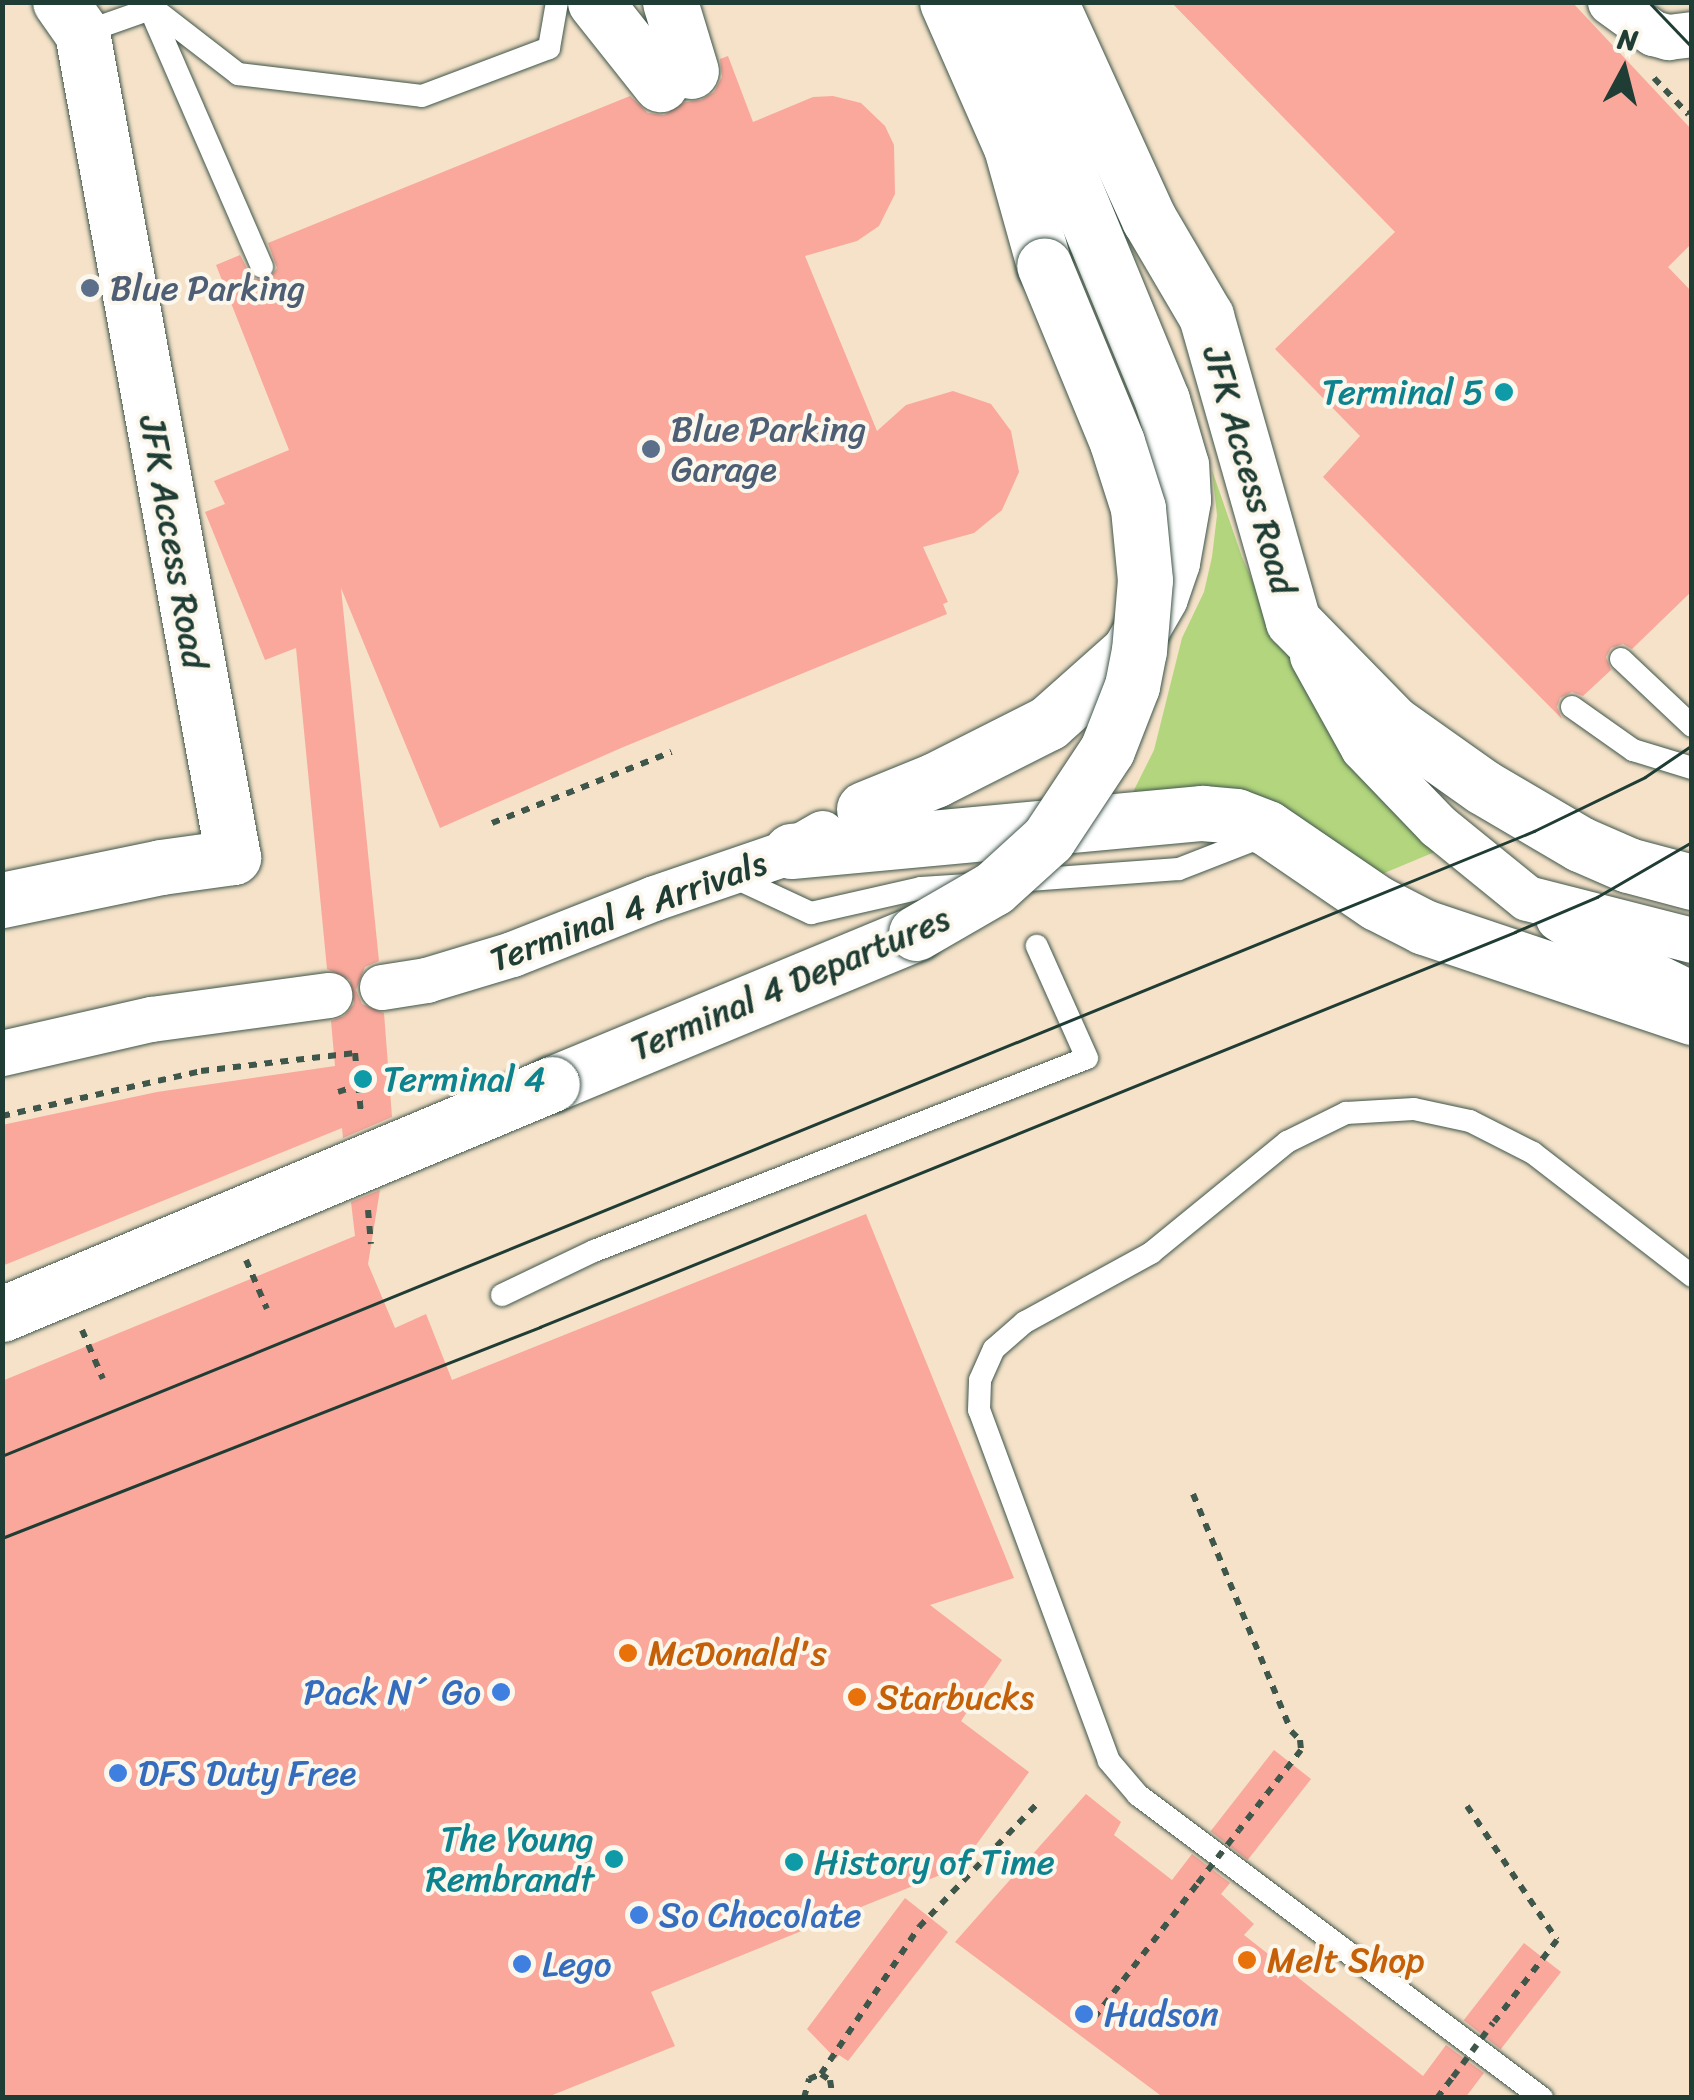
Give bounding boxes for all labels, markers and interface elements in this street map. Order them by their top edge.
text: N [1615,14,1640,65]
north arrow [1574,20,1674,120]
place label: Blue Parking [110,267,306,309]
marker: Blue Parking [79,277,101,299]
street label: JFK Access Road [1195,341,1305,599]
place label: Terminal 5 [1322,371,1484,413]
marker: Terminal 5 [1493,381,1515,403]
place label: Blue Parking Garage [671,408,867,490]
street label: JFK Access Road [131,412,217,672]
marker: Blue Parking Garage [640,438,662,460]
street label: Terminal 4 Arrivals [483,841,773,981]
street label: Terminal 4 Departures [624,897,956,1069]
place label: Terminal 4 [383,1058,546,1100]
marker: Terminal 4 [352,1068,374,1090]
place label: McDonald's [648,1632,827,1674]
marker: McDonald's [617,1642,639,1664]
place label: Pack N´ Go [304,1671,481,1713]
place label: Starbucks [877,1676,1034,1718]
marker: Pack N´ Go [490,1681,512,1703]
marker: Starbucks [846,1686,868,1708]
place label: DFS Duty Free [138,1752,357,1794]
marker: DFS Duty Free [107,1762,129,1784]
place label: The Young Rembrandt [426,1818,594,1900]
place label: History of Time [814,1841,1056,1883]
marker: The Young Rembrandt [603,1848,625,1870]
marker: History of Time [783,1851,805,1873]
place label: So Chocolate [659,1894,862,1936]
marker: So Chocolate [628,1904,650,1926]
place label: Melt Shop [1267,1939,1424,1981]
place label: Lego [542,1943,612,1985]
marker: Melt Shop [1236,1949,1258,1971]
marker: Lego [511,1953,533,1975]
place label: Hudson [1104,1993,1219,2035]
marker: Hudson [1073,2003,1095,2025]

